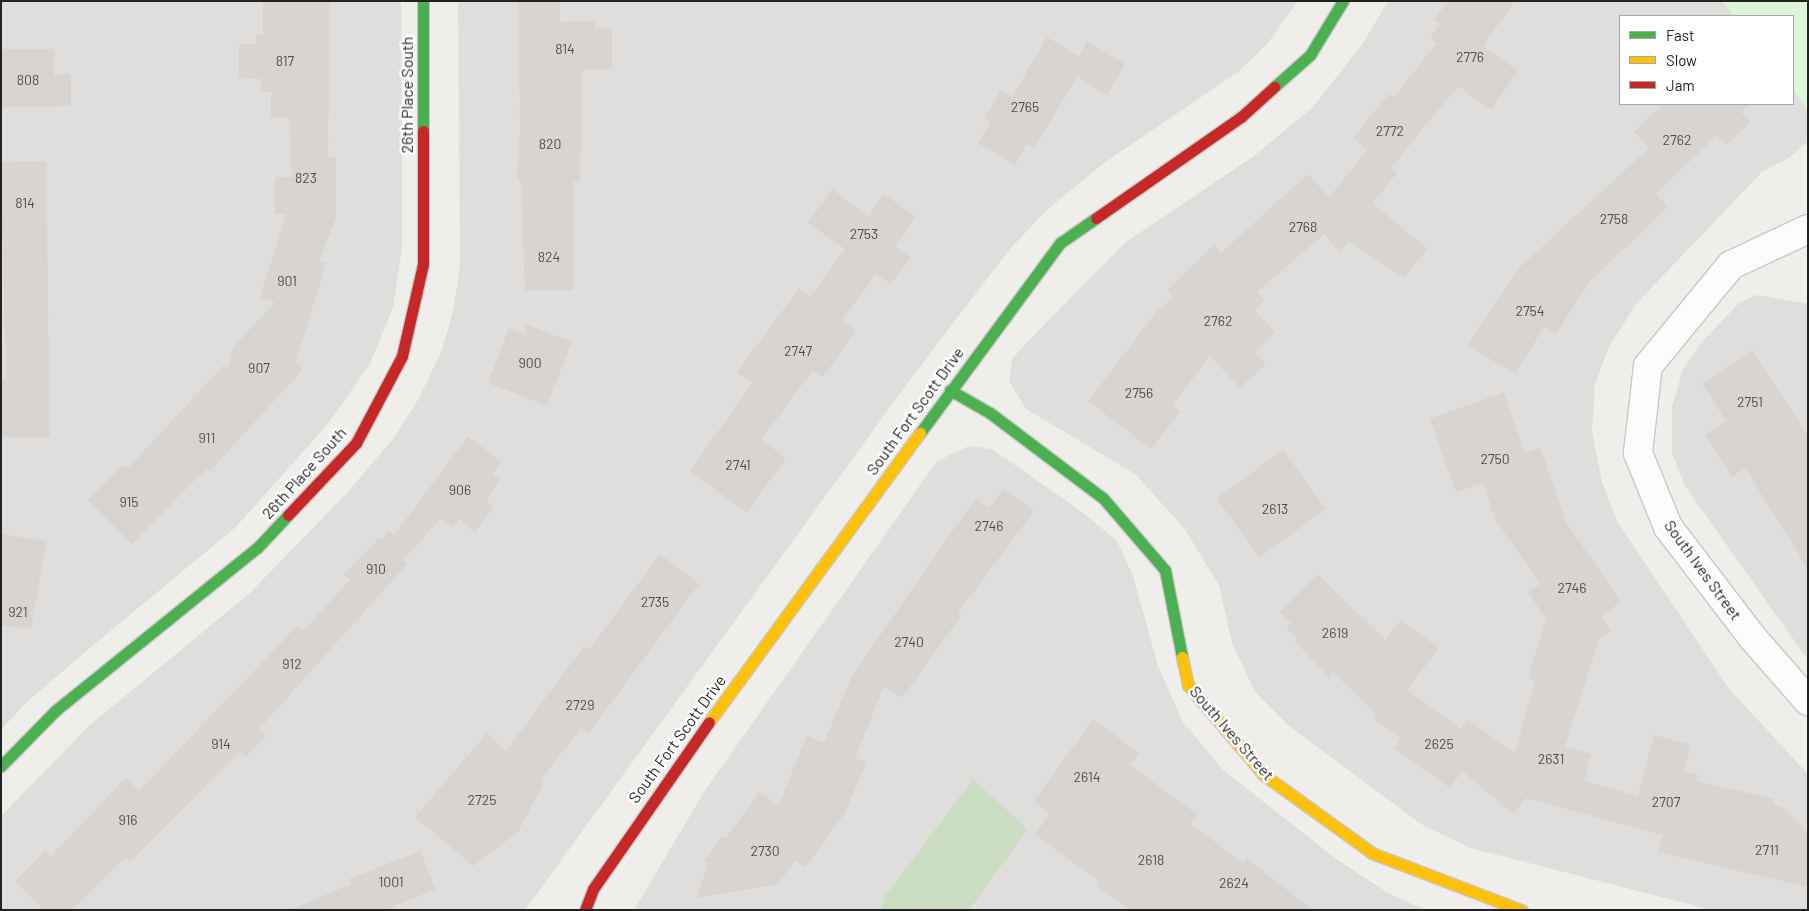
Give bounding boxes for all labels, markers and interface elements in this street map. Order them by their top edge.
legend [1619,15,1794,105]
text: Fast [1666,26,1694,44]
street label: 26th Place South [397,37,417,153]
house number: 814 [555,41,575,57]
house number: 2776 [1456,49,1484,65]
text: Slow [1666,51,1697,69]
house number: 817 [276,53,294,69]
house number: 808 [17,72,39,88]
text: Jam [1666,76,1695,94]
house number: 2765 [1011,99,1039,115]
house number: 2772 [1376,123,1404,139]
house number: 2762 [1663,132,1691,148]
house number: 820 [539,136,561,152]
house number: 823 [295,170,317,186]
house number: 814 [15,195,35,211]
house number: 2758 [1600,211,1628,227]
house number: 2768 [1289,219,1317,235]
house number: 2753 [850,226,878,242]
house number: 824 [538,249,560,265]
house number: 901 [277,273,297,289]
house number: 2754 [1515,303,1545,319]
house number: 2762 [1204,313,1232,329]
house number: 2747 [784,343,812,359]
street label: South Fort Scott Drive [862,343,968,479]
house number: 900 [518,355,542,371]
house number: 907 [248,360,270,376]
house number: 2756 [1125,385,1153,401]
house number: 2751 [1737,394,1763,410]
street label: 26th Place South [258,423,350,523]
house number: 911 [199,430,215,446]
house number: 2750 [1480,451,1510,467]
house number: 2741 [725,457,751,473]
house number: 906 [449,482,471,498]
house number: 915 [119,494,139,510]
house number: 2613 [1262,501,1288,517]
street label: South Ives Street [1660,516,1746,624]
house number: 2746 [974,518,1004,534]
house number: 910 [366,561,386,577]
house number: 2746 [1557,580,1587,596]
house number: 2735 [641,594,669,610]
house number: 921 [8,604,28,620]
house number: 2619 [1322,625,1348,641]
house number: 2740 [894,634,924,650]
house number: 912 [282,656,302,672]
street label: South Fort Scott Drive [624,671,730,807]
street label: South Ives Street [1186,682,1278,784]
house number: 2729 [566,697,594,713]
house number: 914 [211,736,231,752]
house number: 2625 [1424,736,1454,752]
house number: 2631 [1538,751,1564,767]
house number: 2614 [1073,769,1101,785]
house number: 2725 [468,792,496,808]
house number: 2707 [1652,794,1680,810]
house number: 916 [118,812,138,828]
house number: 2711 [1755,842,1779,858]
house number: 2730 [750,843,780,859]
house number: 2618 [1138,852,1164,868]
house number: 1001 [378,874,404,890]
house number: 2624 [1219,875,1249,891]

